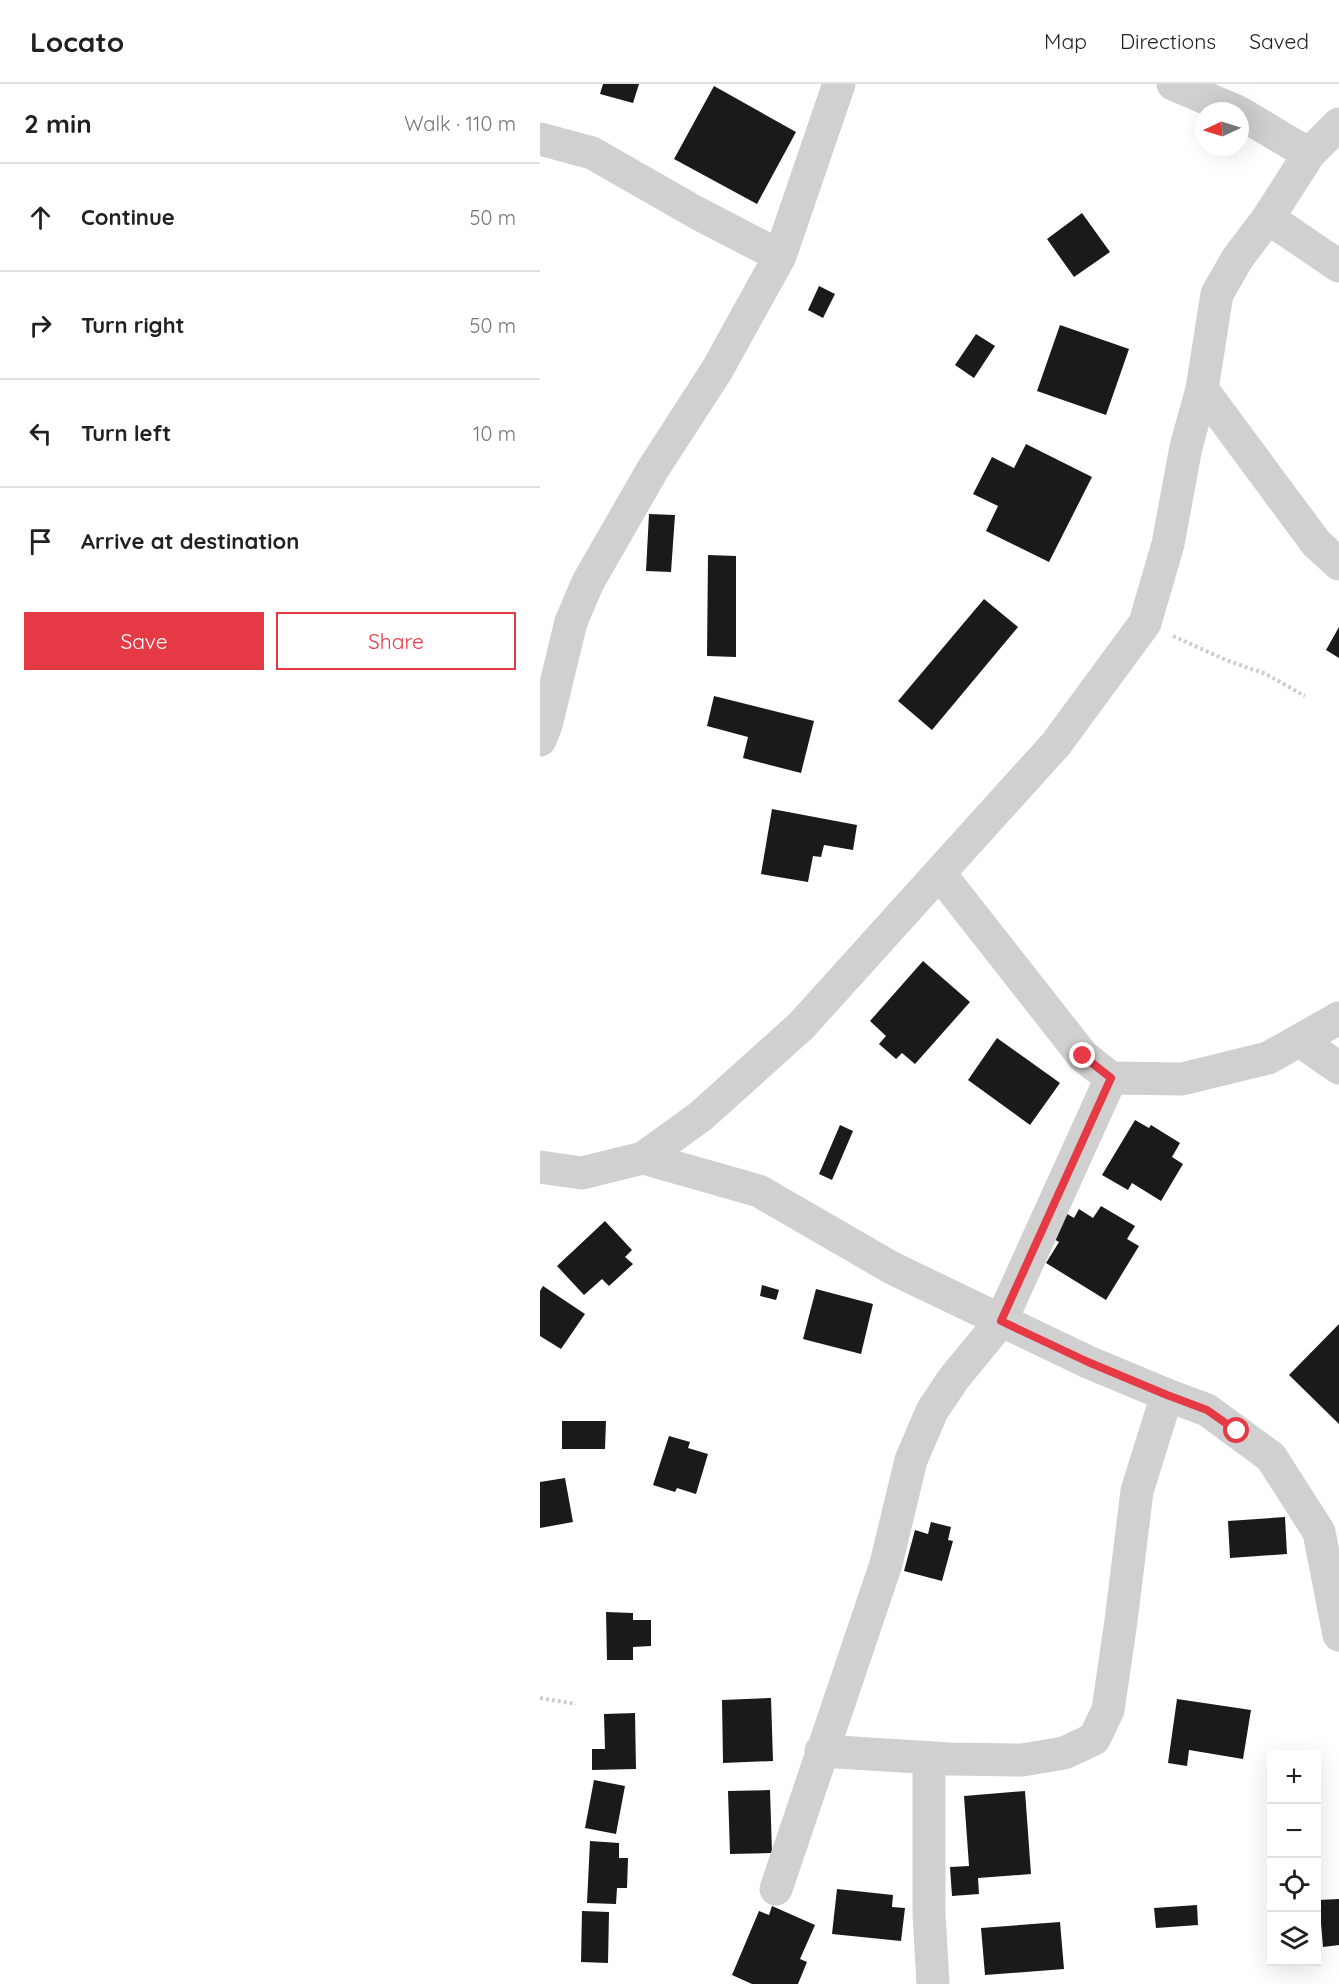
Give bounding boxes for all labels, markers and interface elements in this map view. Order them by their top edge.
text: Locato [30,24,124,59]
text: Map [1044,28,1087,54]
text: Directions [1120,28,1216,54]
text: Saved [1249,28,1309,54]
north arrow [1195,102,1249,156]
text: 2 min [24,107,92,140]
text: Walk · 110 m [404,111,516,136]
icon: ahead [24,201,57,234]
text: Continue [81,203,175,231]
text: 50 m [470,205,516,230]
icon: right [24,309,57,342]
text: Turn right [81,311,185,339]
text: 50 m [470,313,516,338]
icon: left [24,417,57,450]
text: Turn left [81,419,171,447]
text: 10 m [473,421,516,446]
icon: arrive [24,525,57,558]
text: Arrive at destination [81,527,299,555]
button: Save [24,612,264,670]
button: Share [276,612,516,670]
route end [1069,1042,1095,1068]
route start [1223,1417,1249,1443]
map controls [1267,1750,1321,1966]
button: + [1267,1750,1321,1804]
button: − [1267,1804,1321,1858]
button: locate [1267,1858,1321,1912]
button: layers [1267,1912,1321,1966]

